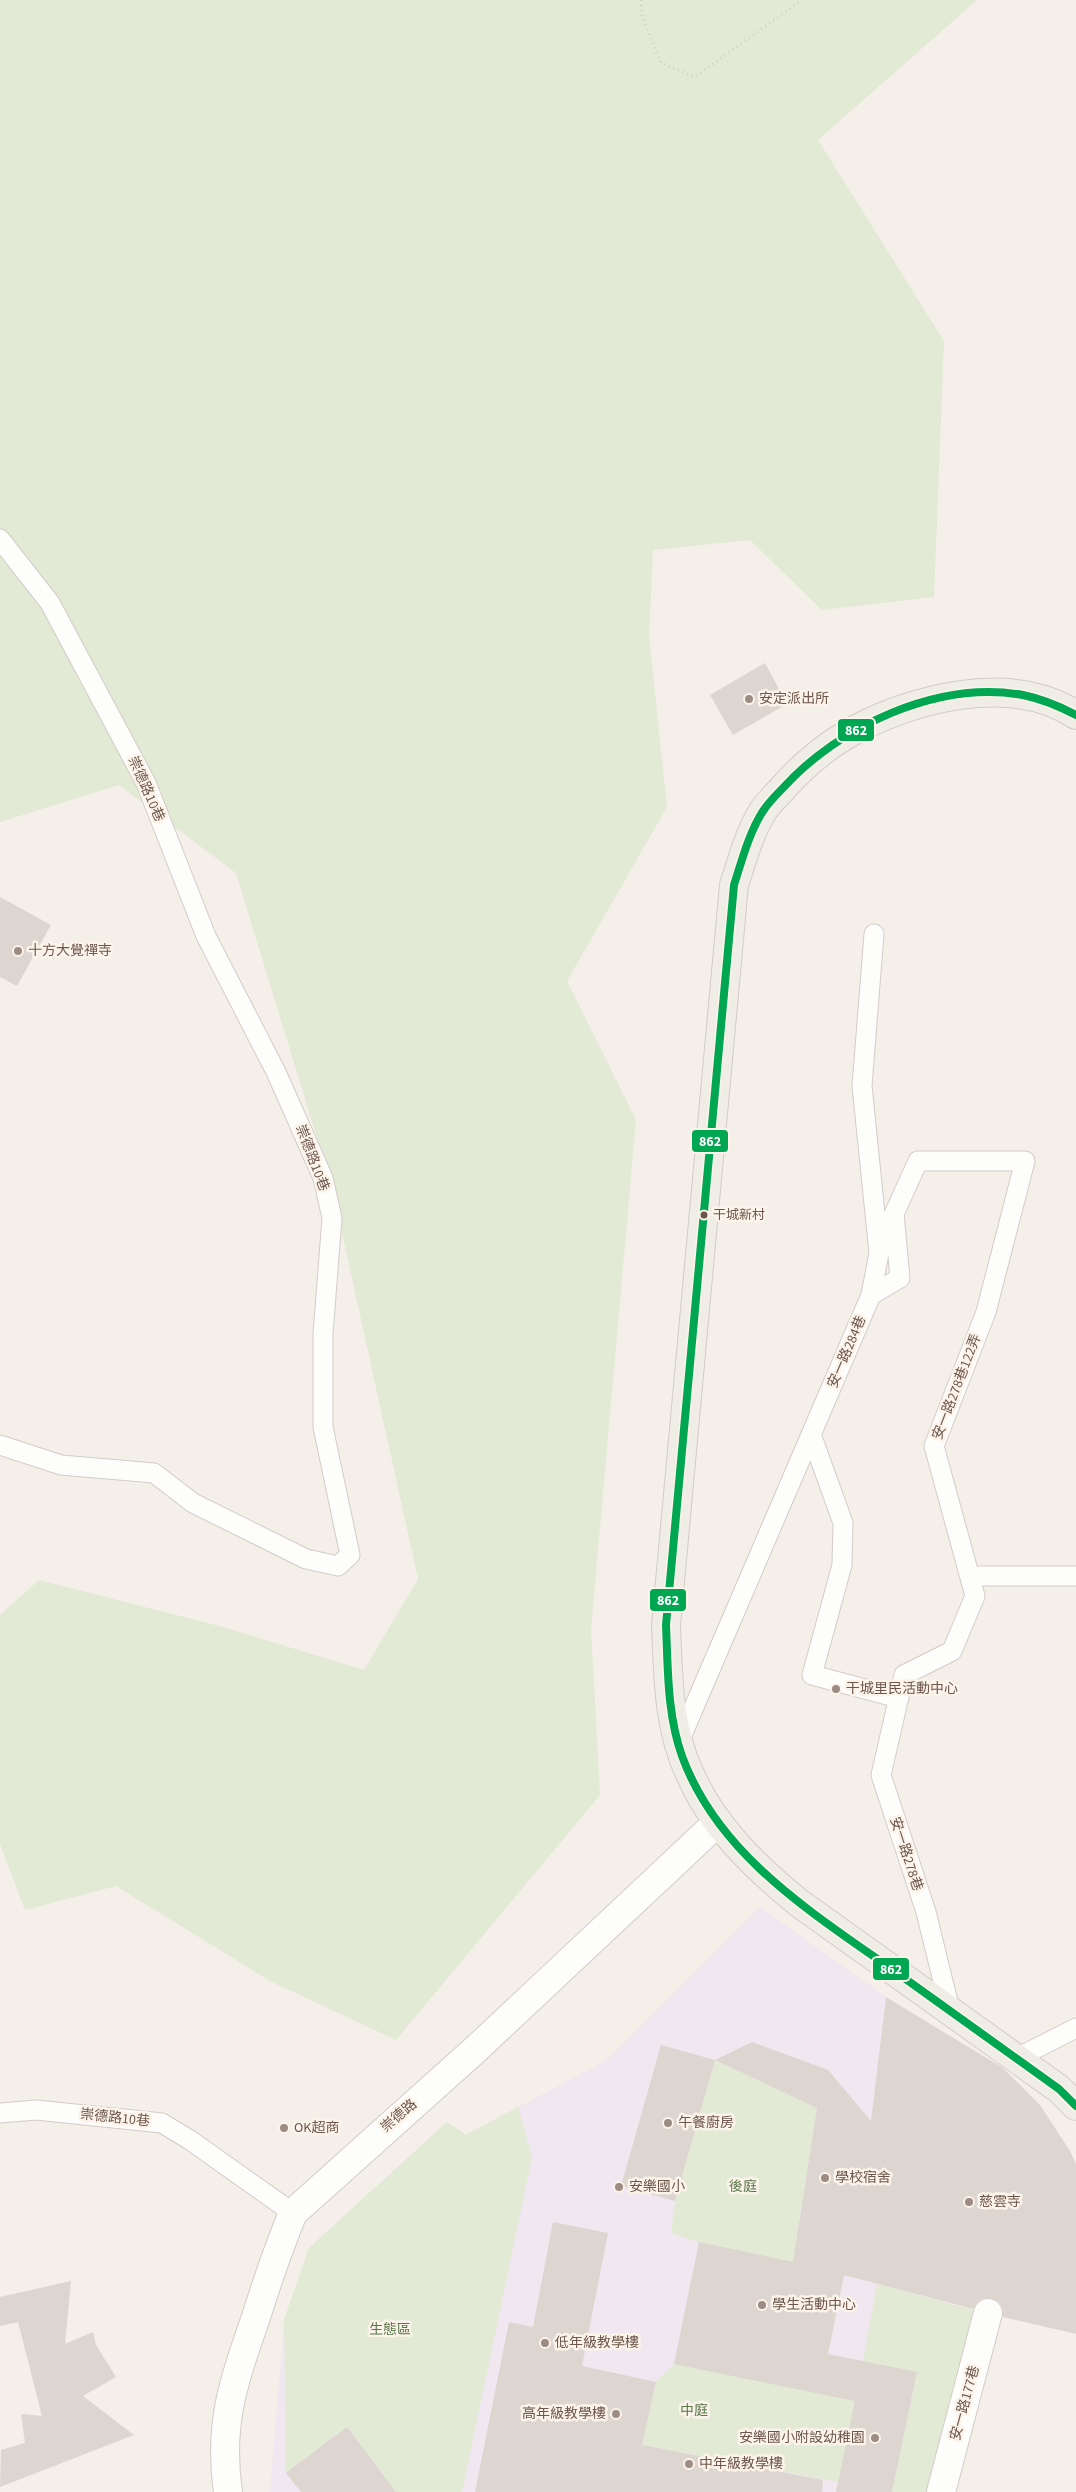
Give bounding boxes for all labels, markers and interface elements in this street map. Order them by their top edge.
place label: 安定派出所 [759,689,829,709]
marker: 安定派出所 [743,693,755,705]
line badge: 862 [837,718,875,742]
text: 862 [845,721,867,741]
street label: 崇德路10巷 [123,753,169,825]
place label: 十方大覺禪寺 [28,941,112,961]
marker: 十方大覺禪寺 [12,945,24,957]
street label: 崇德路10巷 [290,1122,334,1194]
line badge: 862 [691,1129,729,1153]
text: 862 [699,1132,721,1152]
place label: 干城新村 [713,1206,765,1224]
marker: 干城新村 [699,1210,709,1220]
street label: 安一路284巷 [823,1313,871,1391]
street label: 安一路278巷122弄 [928,1331,986,1443]
line badge: 862 [649,1588,687,1612]
text: 862 [657,1591,679,1611]
place label: 干城里民活動中心 [846,1679,958,1699]
marker: 干城里民活動中心 [830,1683,842,1695]
street label: 安一路278巷 [885,1814,927,1894]
line badge: 862 [872,1957,910,1981]
text: 862 [880,1960,902,1980]
street label: 崇德路 [377,2095,421,2137]
street label: 崇德路10巷 [79,2104,151,2132]
place label: 午餐廚房 [678,2113,734,2133]
marker: 午餐廚房 [662,2117,674,2129]
place label: OK超商 [294,2118,339,2138]
marker: OK超商 [278,2122,290,2134]
place label: 學校宿舍 [835,2168,891,2188]
marker: 學校宿舍 [819,2172,831,2184]
place label: 安樂國小 [629,2177,685,2197]
park label: 後庭 [729,2177,757,2197]
marker: 安樂國小 [613,2181,625,2193]
place label: 慈雲寺 [979,2192,1021,2212]
marker: 慈雲寺 [963,2196,975,2208]
place label: 學生活動中心 [772,2295,856,2315]
marker: 學生活動中心 [756,2299,768,2311]
park label: 生態區 [369,2320,411,2340]
place label: 低年級教學樓 [555,2333,639,2353]
marker: 低年級教學樓 [539,2337,551,2349]
street label: 安一路177巷 [945,2363,985,2443]
park label: 中庭 [680,2401,708,2421]
place label: 高年級教學樓 [522,2404,606,2424]
marker: 高年級教學樓 [610,2408,622,2420]
place label: 安樂國小附設幼稚園 [739,2428,865,2448]
marker: 安樂國小附設幼稚園 [869,2432,881,2444]
place label: 中年級教學樓 [699,2454,783,2474]
marker: 中年級教學樓 [683,2458,695,2470]

